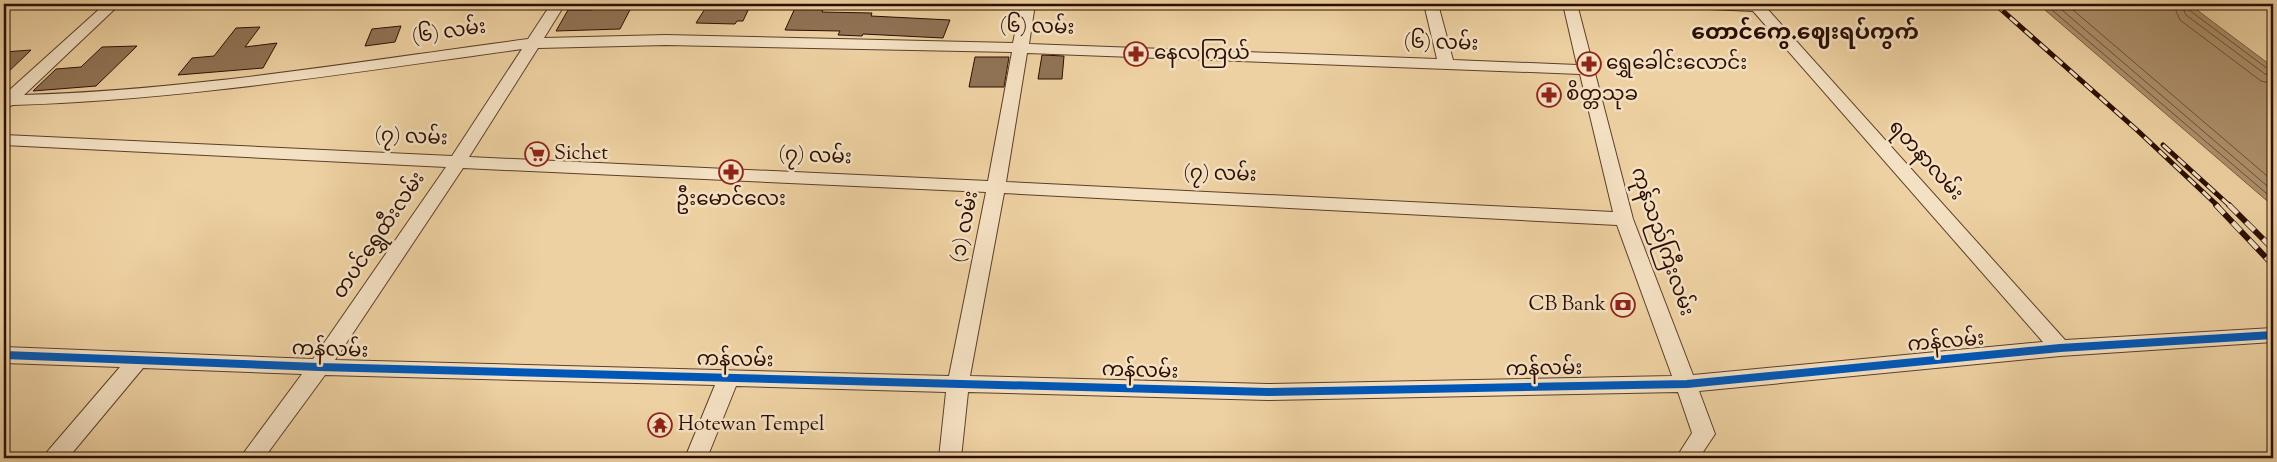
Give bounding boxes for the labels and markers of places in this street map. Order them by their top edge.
place label: နေလကြယ် [1154,38,1250,69]
pharmacy icon: နေလကြယ် [1123,41,1149,67]
place label: ရွှေခေါင်းလောင်း [1606,48,1747,79]
pharmacy icon: ရွှေခေါင်းလောင်း [1576,51,1602,77]
place label: စိတ္တသုခ [1566,79,1638,110]
pharmacy icon: စိတ္တသုခ [1536,82,1562,108]
place label: Sichet [554,140,608,169]
supermarket icon: Sichet [524,141,550,167]
pharmacy icon: ဦးမောင်လေး [718,159,744,185]
place label: ဦးမောင်လေး [676,184,786,215]
place label: CB Bank [1528,291,1606,320]
bank icon: CB Bank [1610,292,1636,318]
place label: Hotewan Tempel [678,411,825,440]
temple icon: Hotewan Tempel [647,412,673,438]

